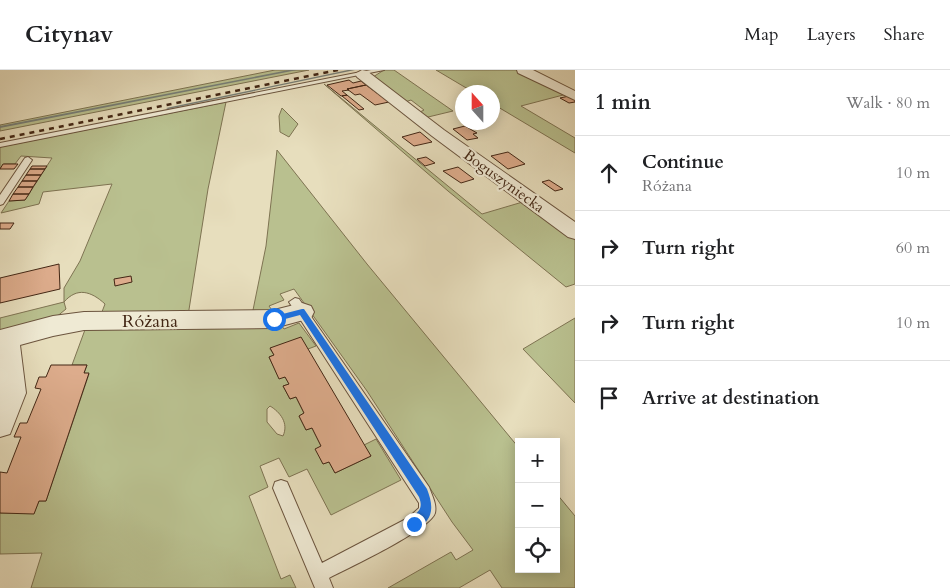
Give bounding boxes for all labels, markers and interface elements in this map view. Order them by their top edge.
text: Citynav [25,18,113,51]
text: Map [744,22,779,47]
text: Layers [807,22,856,47]
text: Share [884,22,925,47]
north arrow [455,85,500,130]
text: 1 min [595,88,651,117]
text: Walk · 80 m [846,92,930,114]
street label: Boguszyniecka [459,145,549,217]
text: Continue [642,149,724,175]
icon: ahead [595,159,623,187]
text: 10 m [896,162,930,184]
text: Różana [642,175,692,197]
icon: right [595,234,623,262]
text: Turn right [642,235,734,261]
text: 60 m [896,237,930,259]
route start [263,308,286,331]
street label: Różana [122,309,178,334]
icon: right [595,309,623,337]
text: Turn right [642,310,734,336]
text: 10 m [896,312,930,334]
icon: arrive [595,384,623,412]
text: Arrive at destination [642,385,819,411]
map controls [515,438,560,573]
button: + [515,438,560,483]
button: − [515,483,560,528]
route end [403,513,426,536]
button: locate [515,528,560,573]

